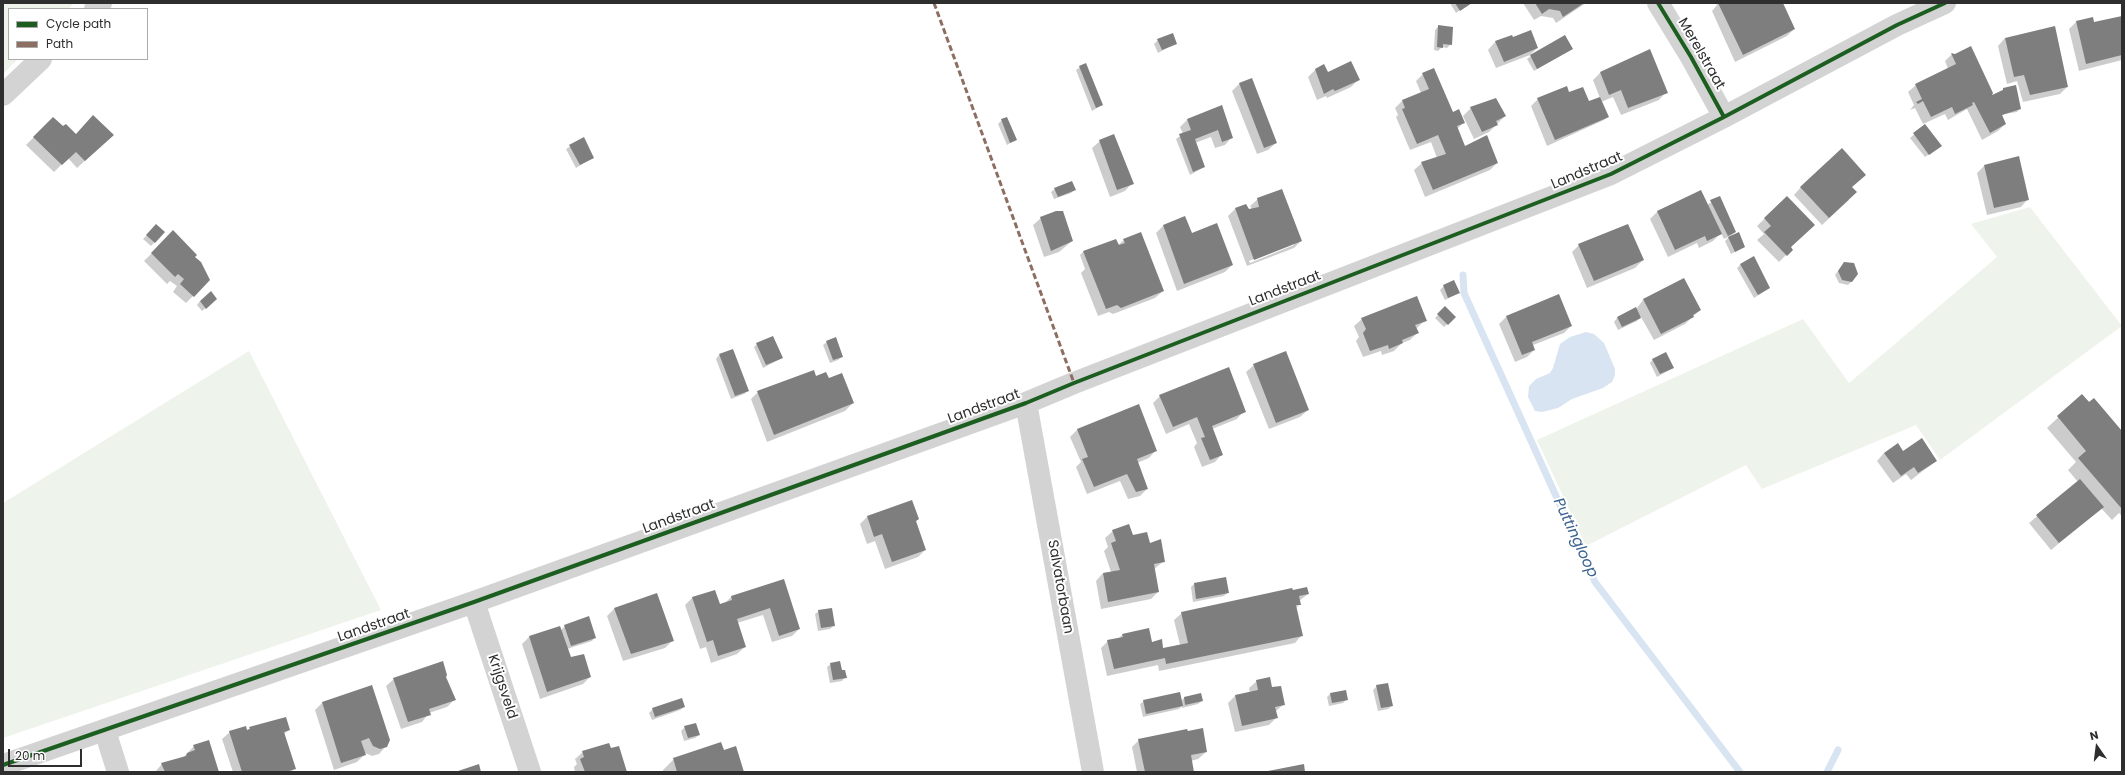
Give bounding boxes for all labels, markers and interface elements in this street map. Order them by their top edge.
legend [8,8,148,60]
text: Cycle path [46,15,111,32]
street label: Merelstraat [1674,15,1728,93]
text: Path [46,35,73,52]
street label: Landstraat [1549,149,1625,193]
street label: Landstraat [1247,268,1323,310]
street label: Landstraat [946,386,1022,428]
water label: Puttingloop [1549,495,1601,581]
street label: Landstraat [641,496,717,538]
street label: Salvatorbaan [1043,539,1077,635]
street label: Landstraat [336,606,412,646]
street label: Krijgsveld [484,653,520,721]
north arrow [2077,727,2117,767]
text: N [2088,727,2100,744]
scale bar [10,741,84,767]
text: 20 m [15,747,45,764]

